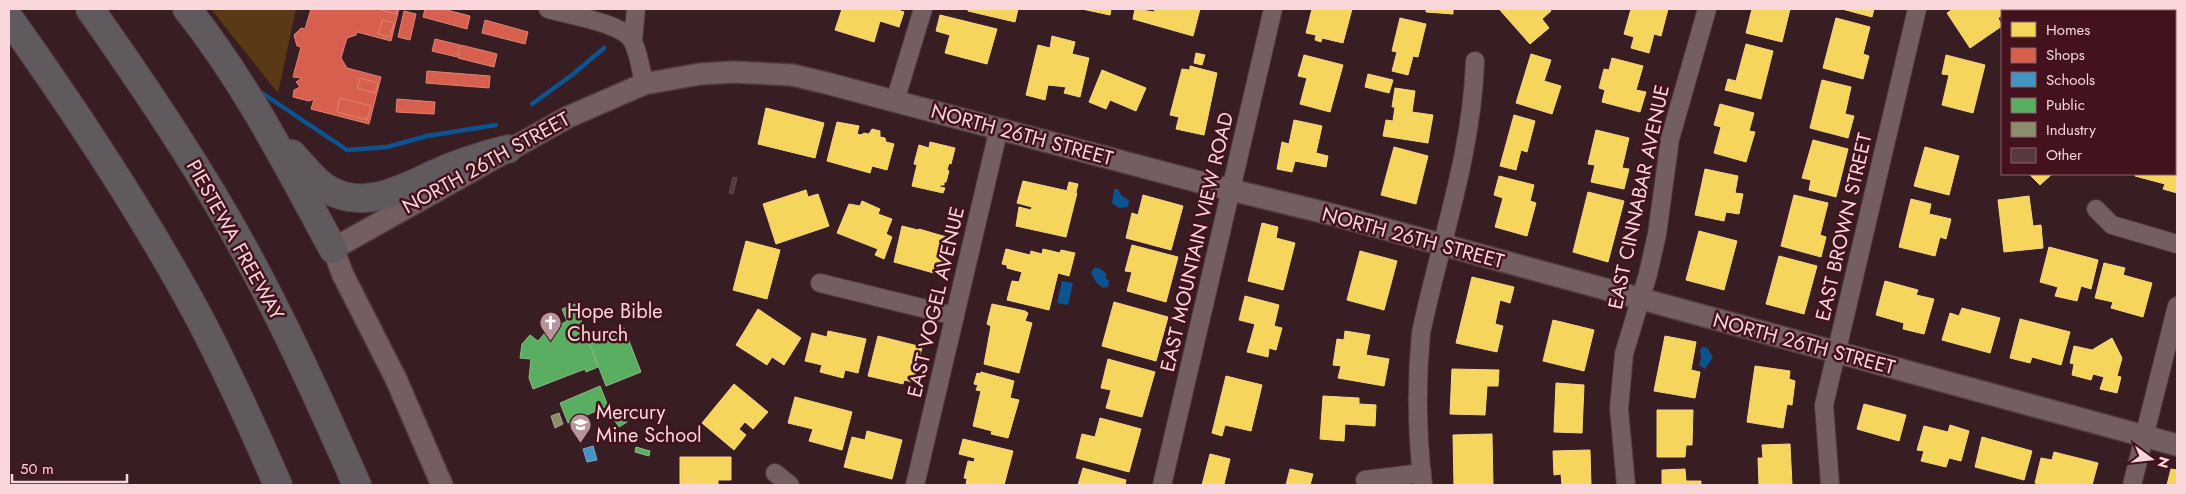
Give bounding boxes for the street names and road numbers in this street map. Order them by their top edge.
street label: EAST CINNABAR AVENUE [1601,82,1677,312]
street label: NORTH 26TH STREET [928,97,1117,173]
street label: NORTH 26TH STREET [397,105,576,221]
street label: EAST MOUNTAIN VIEW ROAD [1153,109,1241,375]
street label: EAST BROWN STREET [1808,129,1880,324]
street label: PIESTEWA FREEWAY [179,155,291,326]
street label: NORTH 26TH STREET [1319,200,1508,276]
street label: EAST VOGEL AVENUE [900,204,972,400]
street label: NORTH 26TH STREET [1710,306,1899,382]

